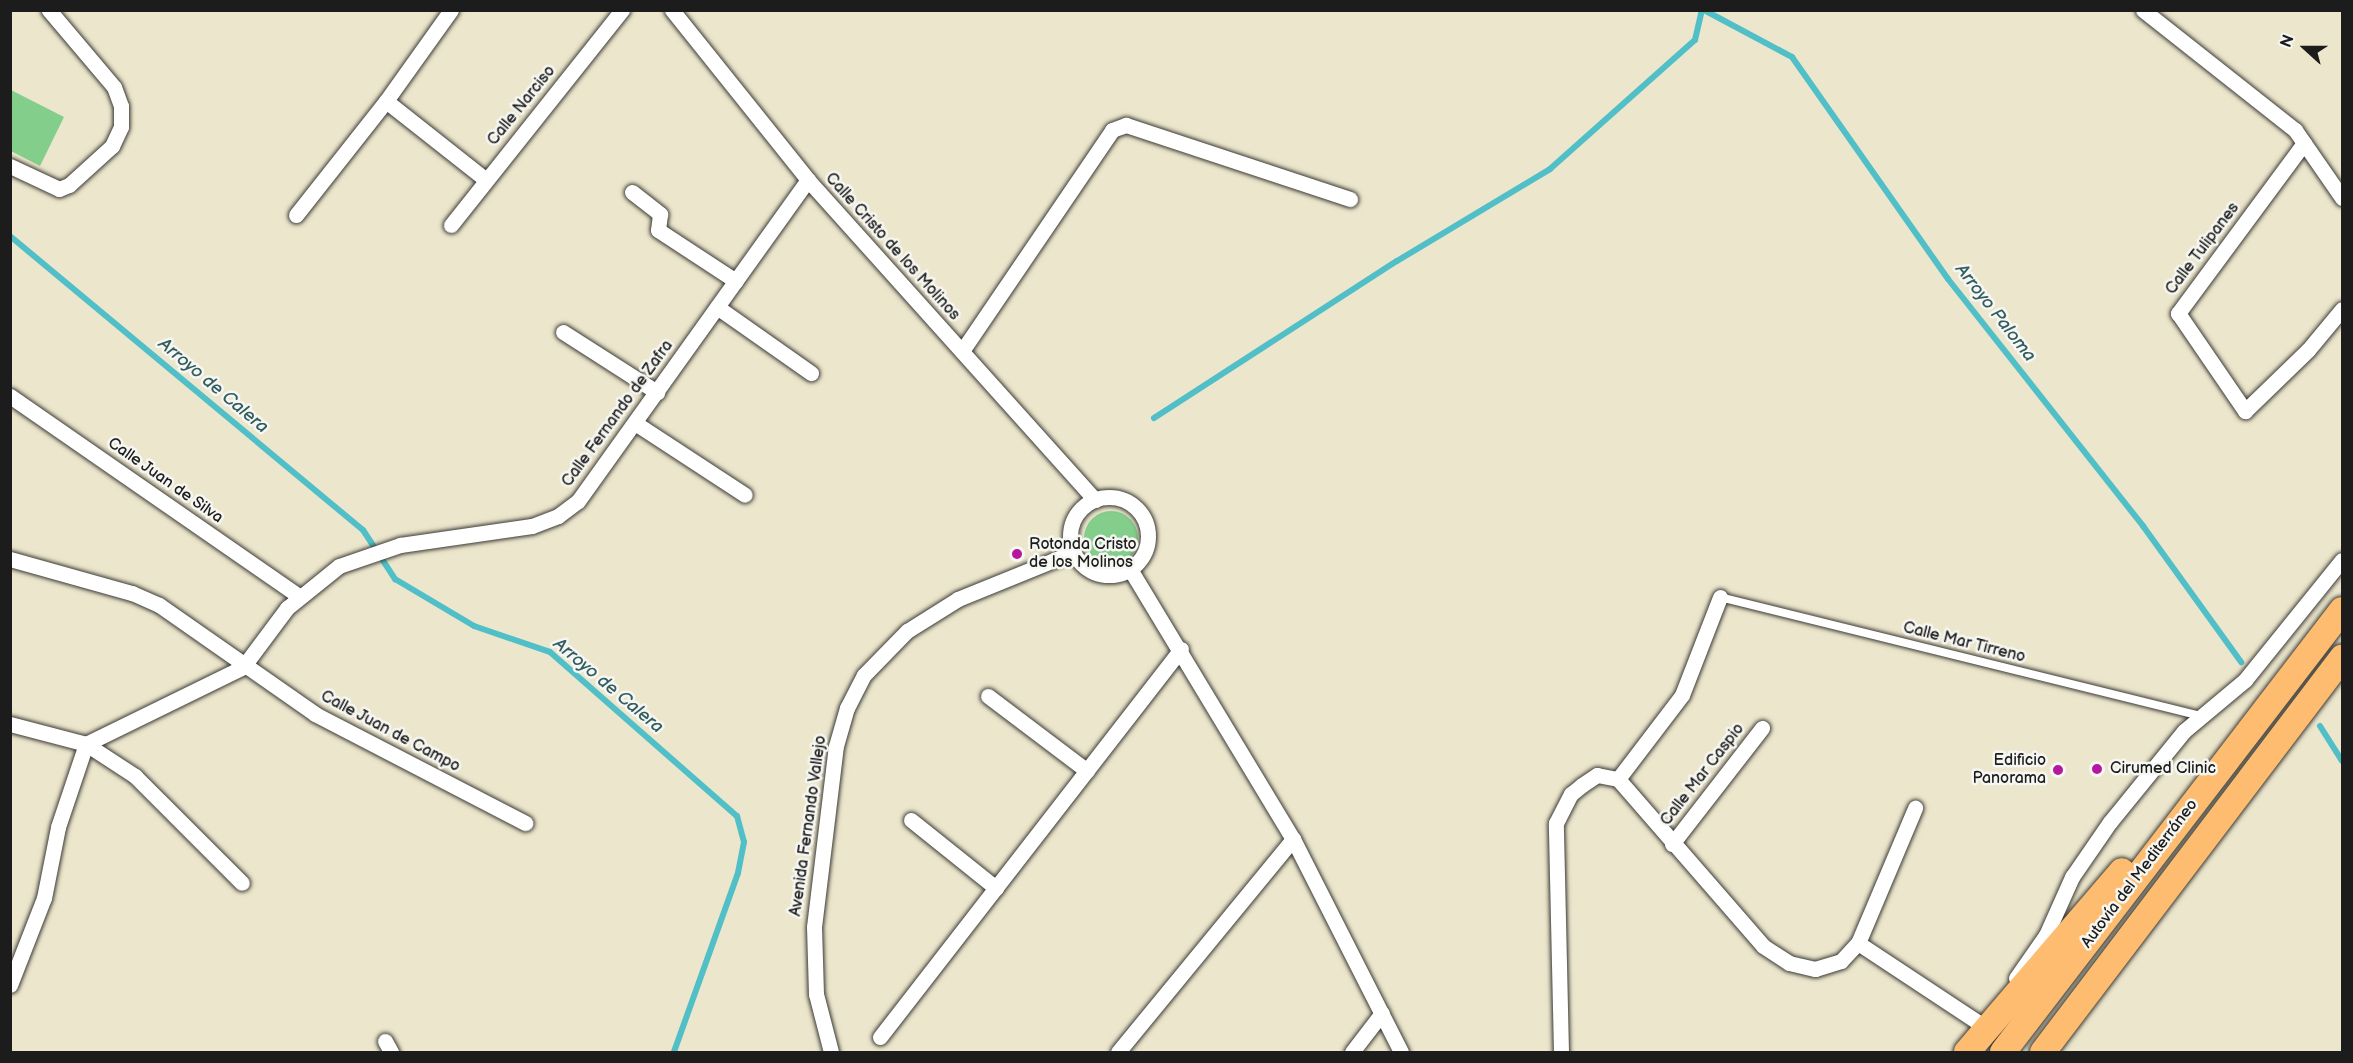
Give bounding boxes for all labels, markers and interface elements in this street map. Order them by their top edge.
north arrow [2275,18,2335,78]
text: N [2277,32,2299,50]
street label: Calle Narciso [484,62,560,150]
street label: Calle Cristo de los Molinos [821,169,963,325]
street label: Calle Tulipanes [2162,199,2244,299]
water label: Arroyo Paloma [1950,260,2040,366]
water label: Arroyo de Calera [154,334,272,438]
street label: Calle Fernando de Zafra [558,337,678,491]
street label: Calle Juan de Silva [103,434,227,528]
place label: Rotonda Cristo de los Molinos [1029,535,1137,573]
marker: Rotonda Cristo de los Molinos [1010,547,1024,561]
street label: Calle Mar Tirreno [1901,618,2027,668]
water label: Arroyo de Calera [549,634,667,738]
street label: Calle Juan de Campo [317,687,463,777]
street label: Calle Mar Caspio [1657,720,1749,830]
street label: Avenida Fernando Vallejo [787,734,831,918]
place label: Edificio Panorama [1973,751,2046,789]
place label: Cirumed Clinic [2110,759,2216,779]
marker: Cirumed Clinic [2088,760,2106,778]
marker: Edificio Panorama [2051,763,2065,777]
street label: Autovía del Mediterráneo [2078,796,2202,952]

